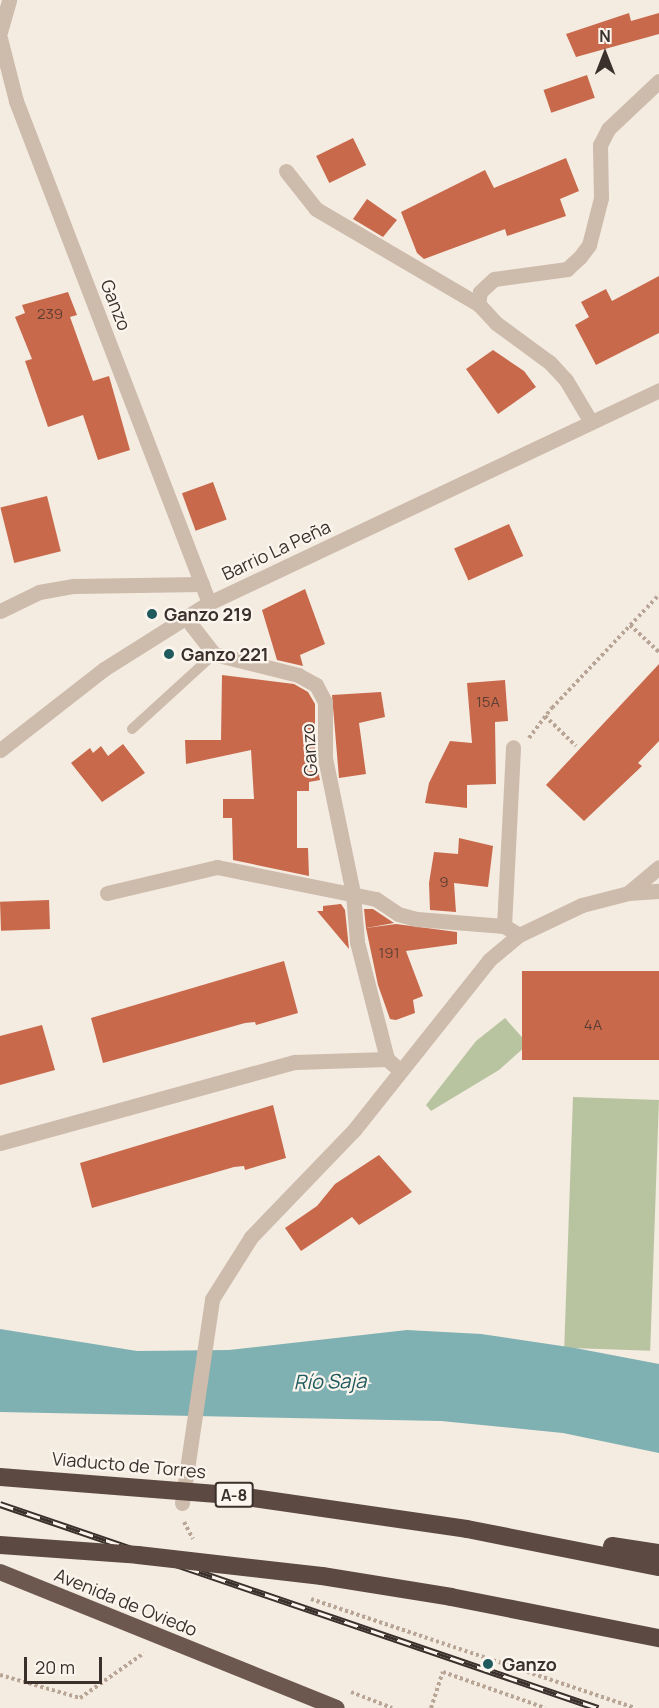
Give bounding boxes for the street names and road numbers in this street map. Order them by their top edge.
street label: Ganzo [96,276,136,334]
street label: Barrio La Peña [218,515,334,585]
street label: Ganzo [296,723,322,777]
street label: Viaducto de Torres [51,1448,207,1482]
road number: A-8 [214,1482,254,1508]
street label: Avenida de Oviedo [52,1564,200,1640]

